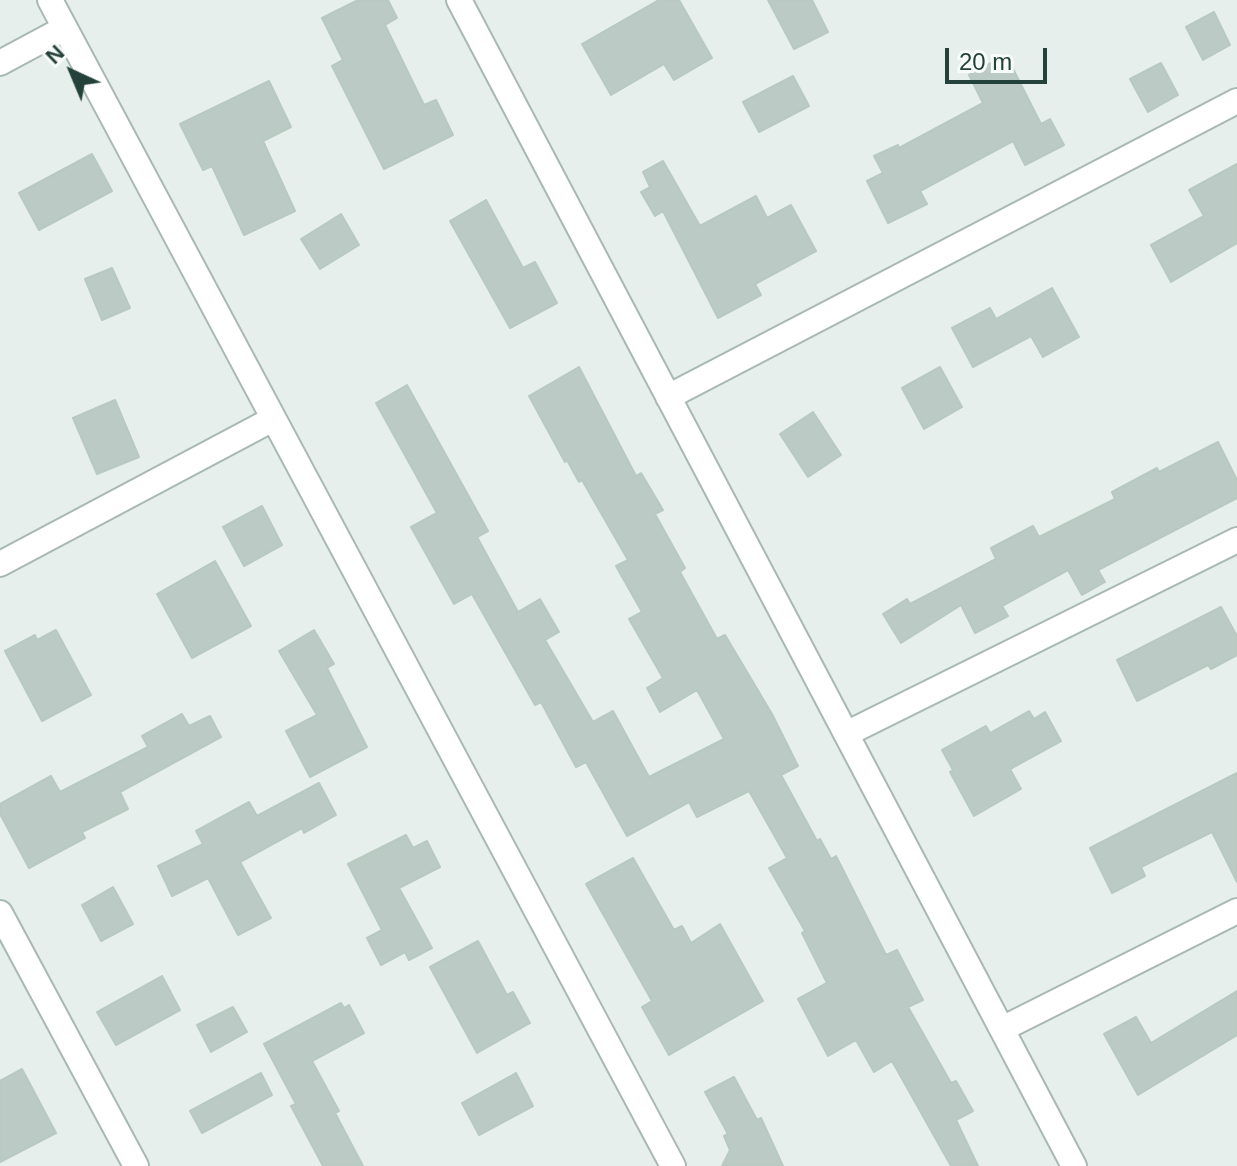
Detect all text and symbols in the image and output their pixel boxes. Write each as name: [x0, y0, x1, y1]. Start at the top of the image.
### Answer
north arrow: [32, 32, 112, 112]
scale bar: [949, 32, 1051, 82]
text: N: [41, 40, 69, 69]
text: 20 m: [959, 48, 1012, 75]

